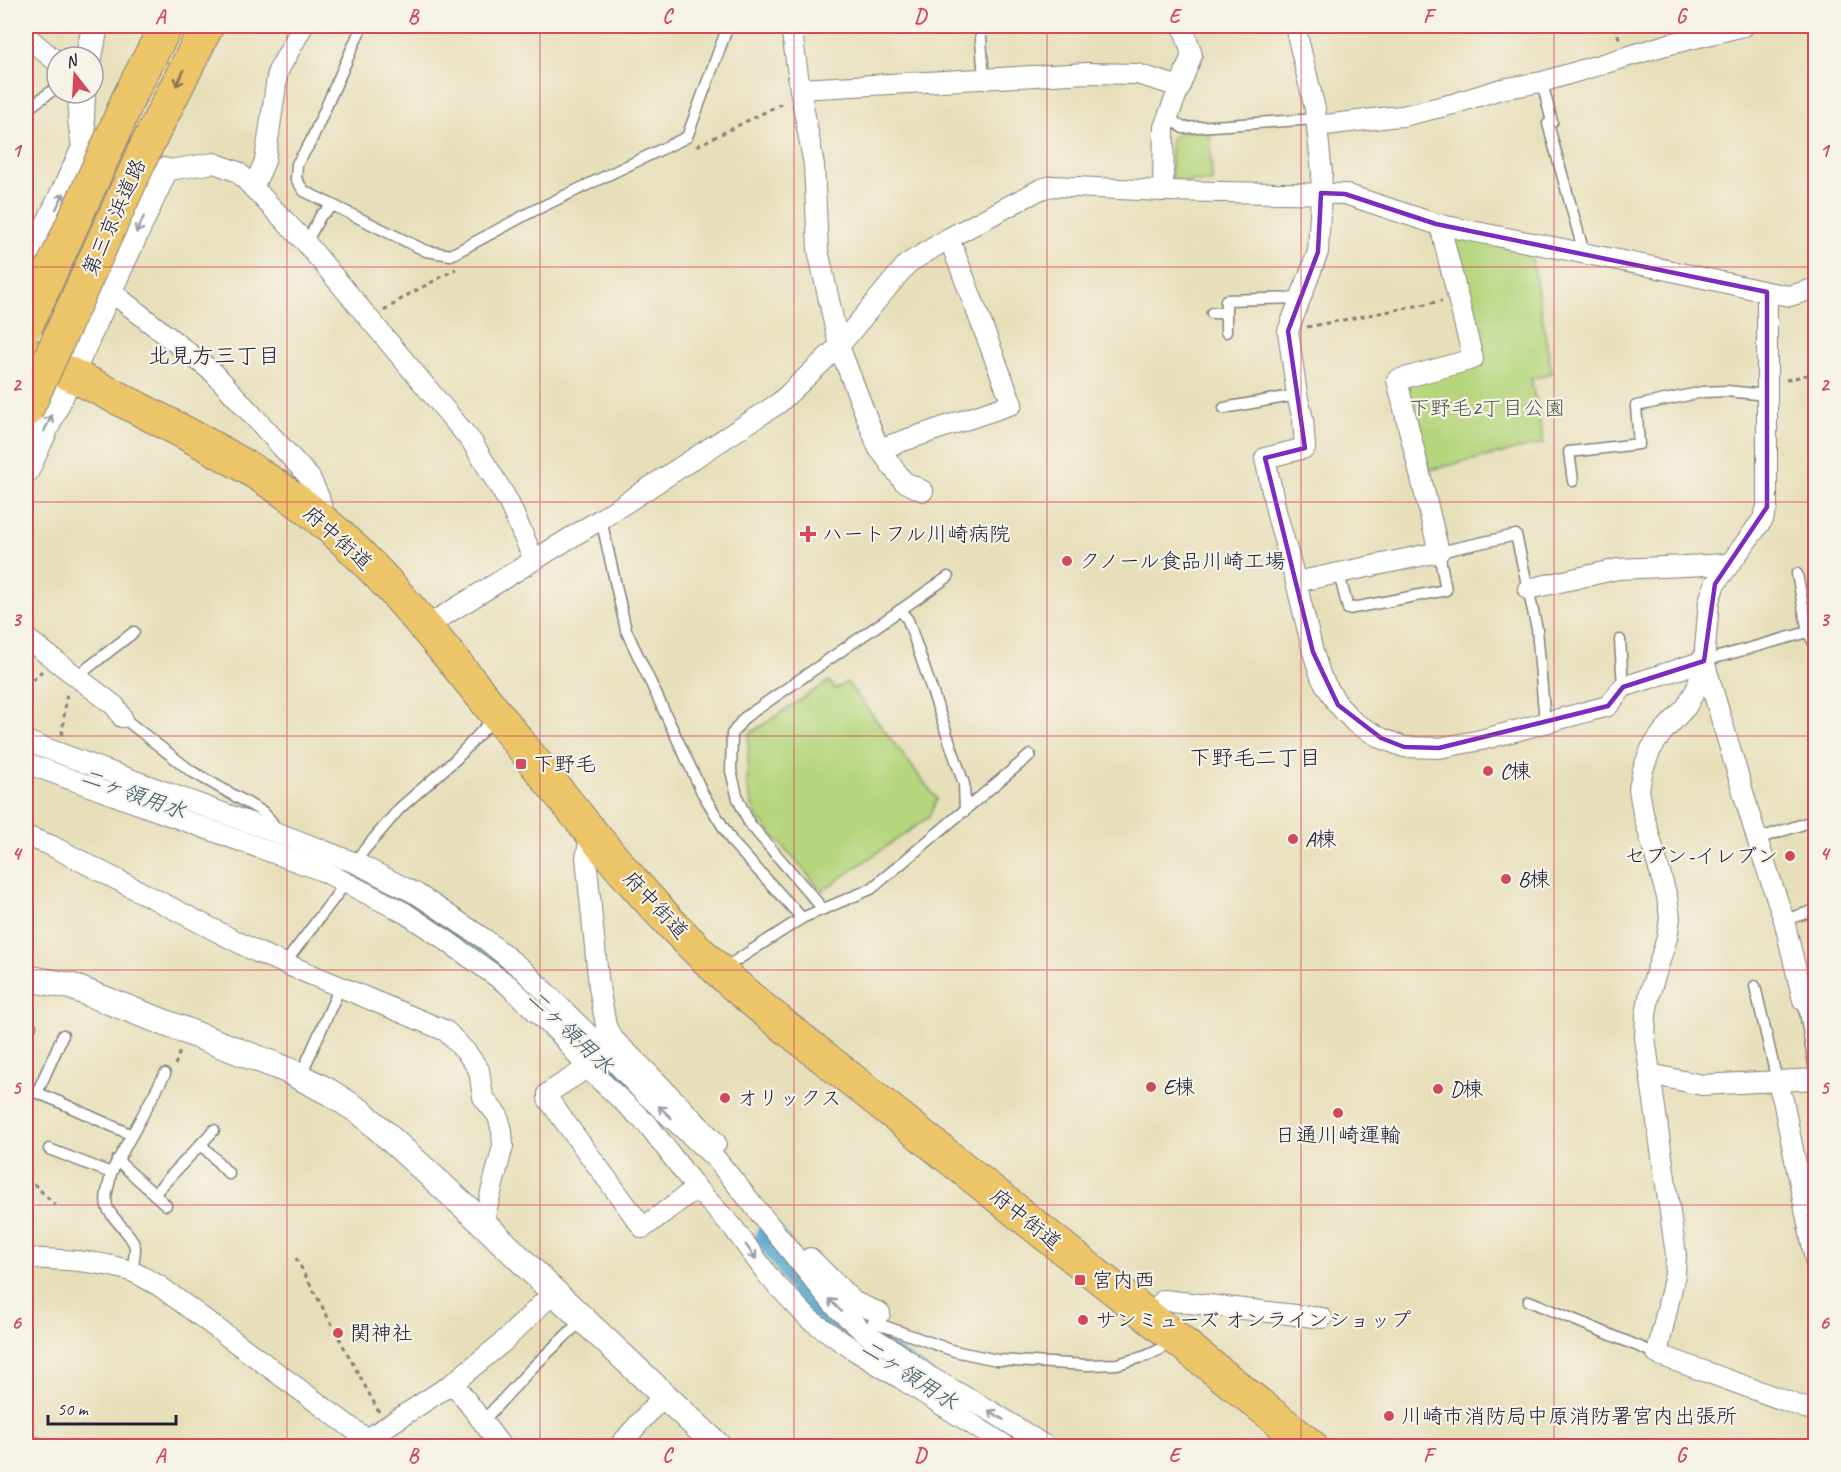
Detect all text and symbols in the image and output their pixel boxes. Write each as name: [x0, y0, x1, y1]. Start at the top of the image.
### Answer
text: A: [155, 4, 167, 29]
text: B: [408, 4, 420, 29]
text: C: [662, 4, 674, 29]
text: D: [914, 4, 928, 29]
text: E: [1169, 4, 1183, 29]
text: F: [1423, 4, 1437, 29]
text: G: [1676, 4, 1689, 29]
north arrow: [45, 45, 105, 105]
text: N: [63, 50, 82, 73]
one-way arrow: [174, 68, 186, 86]
text: 1: [12, 138, 23, 163]
text: 1: [1820, 138, 1831, 163]
street label: 第三京浜道路: [76, 154, 152, 280]
one-way arrow: [54, 192, 66, 210]
one-way arrow: [133, 215, 145, 233]
district label: 北見方三丁目: [148, 342, 280, 370]
text: 2: [12, 372, 23, 397]
text: 2: [1820, 372, 1831, 397]
park label: 下野毛2丁目公園: [1409, 395, 1565, 421]
one-way arrow: [43, 414, 55, 432]
street label: 府中街道: [298, 500, 378, 576]
place label: ハートフル川崎病院: [822, 521, 1010, 547]
marker: ハートフル川崎病院: [799, 525, 817, 543]
place label: クノール食品川崎工場: [1079, 548, 1286, 574]
marker: クノール食品川崎工場: [1060, 554, 1074, 568]
text: 3: [12, 607, 23, 632]
text: 3: [1820, 607, 1831, 632]
district label: 下野毛二丁目: [1189, 744, 1321, 772]
place label: 下野毛: [533, 751, 596, 777]
marker: 下野毛: [514, 757, 528, 771]
place label: C棟: [1500, 758, 1531, 784]
water label: 二ヶ領用水: [77, 762, 190, 826]
marker: C棟: [1481, 764, 1495, 778]
place label: A棟: [1305, 826, 1337, 852]
marker: A棟: [1286, 832, 1300, 846]
text: 4: [12, 841, 24, 866]
text: 4: [1820, 841, 1832, 866]
place label: セブン-イレブン: [1624, 843, 1778, 869]
marker: セブン-イレブン: [1783, 849, 1797, 863]
street label: 府中街道: [618, 865, 694, 945]
place label: B棟: [1518, 866, 1550, 892]
marker: B棟: [1499, 872, 1513, 886]
water label: 二ヶ領用水: [521, 983, 620, 1080]
place label: E棟: [1163, 1074, 1195, 1100]
text: 5: [12, 1075, 23, 1100]
text: 5: [1820, 1075, 1831, 1100]
place label: D棟: [1450, 1076, 1483, 1102]
marker: E棟: [1144, 1080, 1158, 1094]
marker: D棟: [1431, 1082, 1445, 1096]
place label: オリックス: [737, 1085, 842, 1111]
marker: オリックス: [718, 1091, 732, 1105]
one-way arrow: [658, 1105, 673, 1119]
marker: 日通川崎運輸: [1331, 1106, 1345, 1120]
place label: 日通川崎運輸: [1275, 1122, 1401, 1148]
street label: 府中街道: [985, 1182, 1067, 1256]
one-way arrow: [745, 1244, 757, 1260]
place label: 宮内西: [1092, 1267, 1155, 1293]
marker: 宮内西: [1073, 1273, 1087, 1287]
one-way arrow: [828, 1298, 843, 1313]
place label: サンミューズ オンラインショップ: [1095, 1307, 1412, 1333]
text: 6: [11, 1310, 22, 1335]
text: 6: [1819, 1310, 1830, 1335]
marker: サンミューズ オンラインショップ: [1076, 1313, 1090, 1327]
place label: 関神社: [350, 1320, 413, 1346]
marker: 関神社: [331, 1326, 345, 1340]
water label: 二ヶ領用水: [856, 1333, 963, 1417]
scale bar: [48, 1388, 176, 1426]
text: 50 m: [57, 1398, 90, 1420]
place label: 川崎市消防局中原消防署宮内出張所: [1401, 1403, 1737, 1429]
one-way arrow: [988, 1408, 1005, 1420]
marker: 川崎市消防局中原消防署宮内出張所: [1382, 1409, 1396, 1423]
text: A: [155, 1443, 167, 1468]
text: B: [408, 1443, 420, 1468]
text: C: [662, 1443, 674, 1468]
text: D: [914, 1443, 928, 1468]
text: E: [1169, 1443, 1183, 1468]
text: F: [1423, 1443, 1437, 1468]
text: G: [1676, 1443, 1689, 1468]

